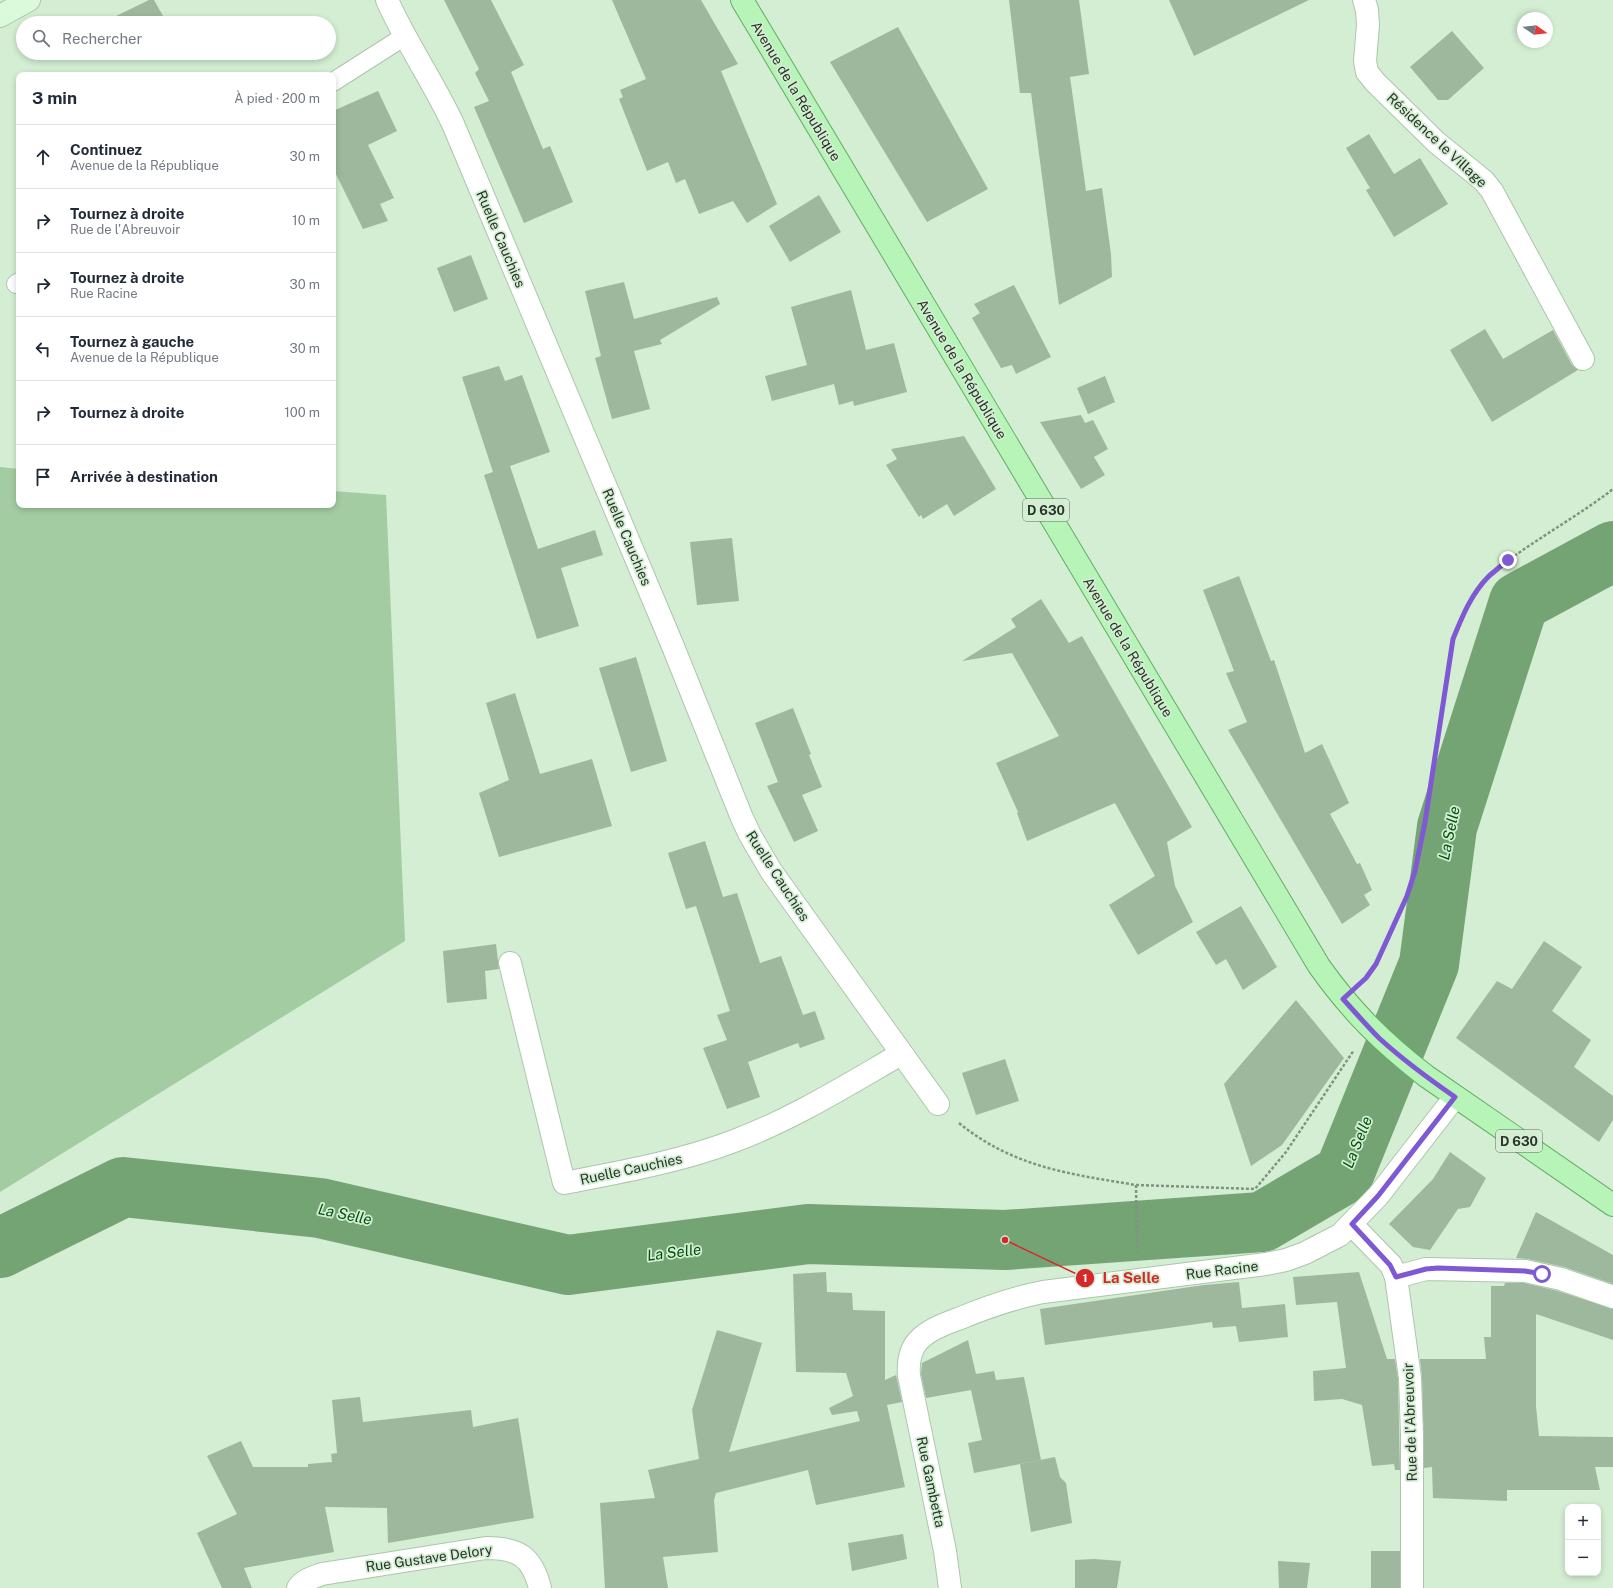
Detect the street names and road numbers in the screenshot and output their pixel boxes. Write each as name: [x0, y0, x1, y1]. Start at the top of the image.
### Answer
street label: Avenue de la République: [748, 18, 844, 164]
street label: Résidence le Village: [1384, 89, 1490, 191]
street label: Ruelle Cauchies: [473, 188, 529, 290]
street label: Avenue de la République: [914, 296, 1010, 442]
street label: Ruelle Cauchies: [599, 486, 655, 588]
road number: D 630: [1023, 499, 1069, 521]
street label: Avenue de la République: [1080, 574, 1176, 720]
street label: Ruelle Cauchies: [743, 828, 813, 924]
road number: D 630: [1496, 1130, 1542, 1152]
street label: Ruelle Cauchies: [578, 1150, 684, 1188]
street label: Rue Racine: [1185, 1258, 1259, 1282]
street label: Rue de l'Abreuvoir: [1400, 1362, 1420, 1482]
street label: Rue Gambetta: [914, 1435, 948, 1529]
street label: Rue Gustave Delory: [365, 1541, 494, 1575]

